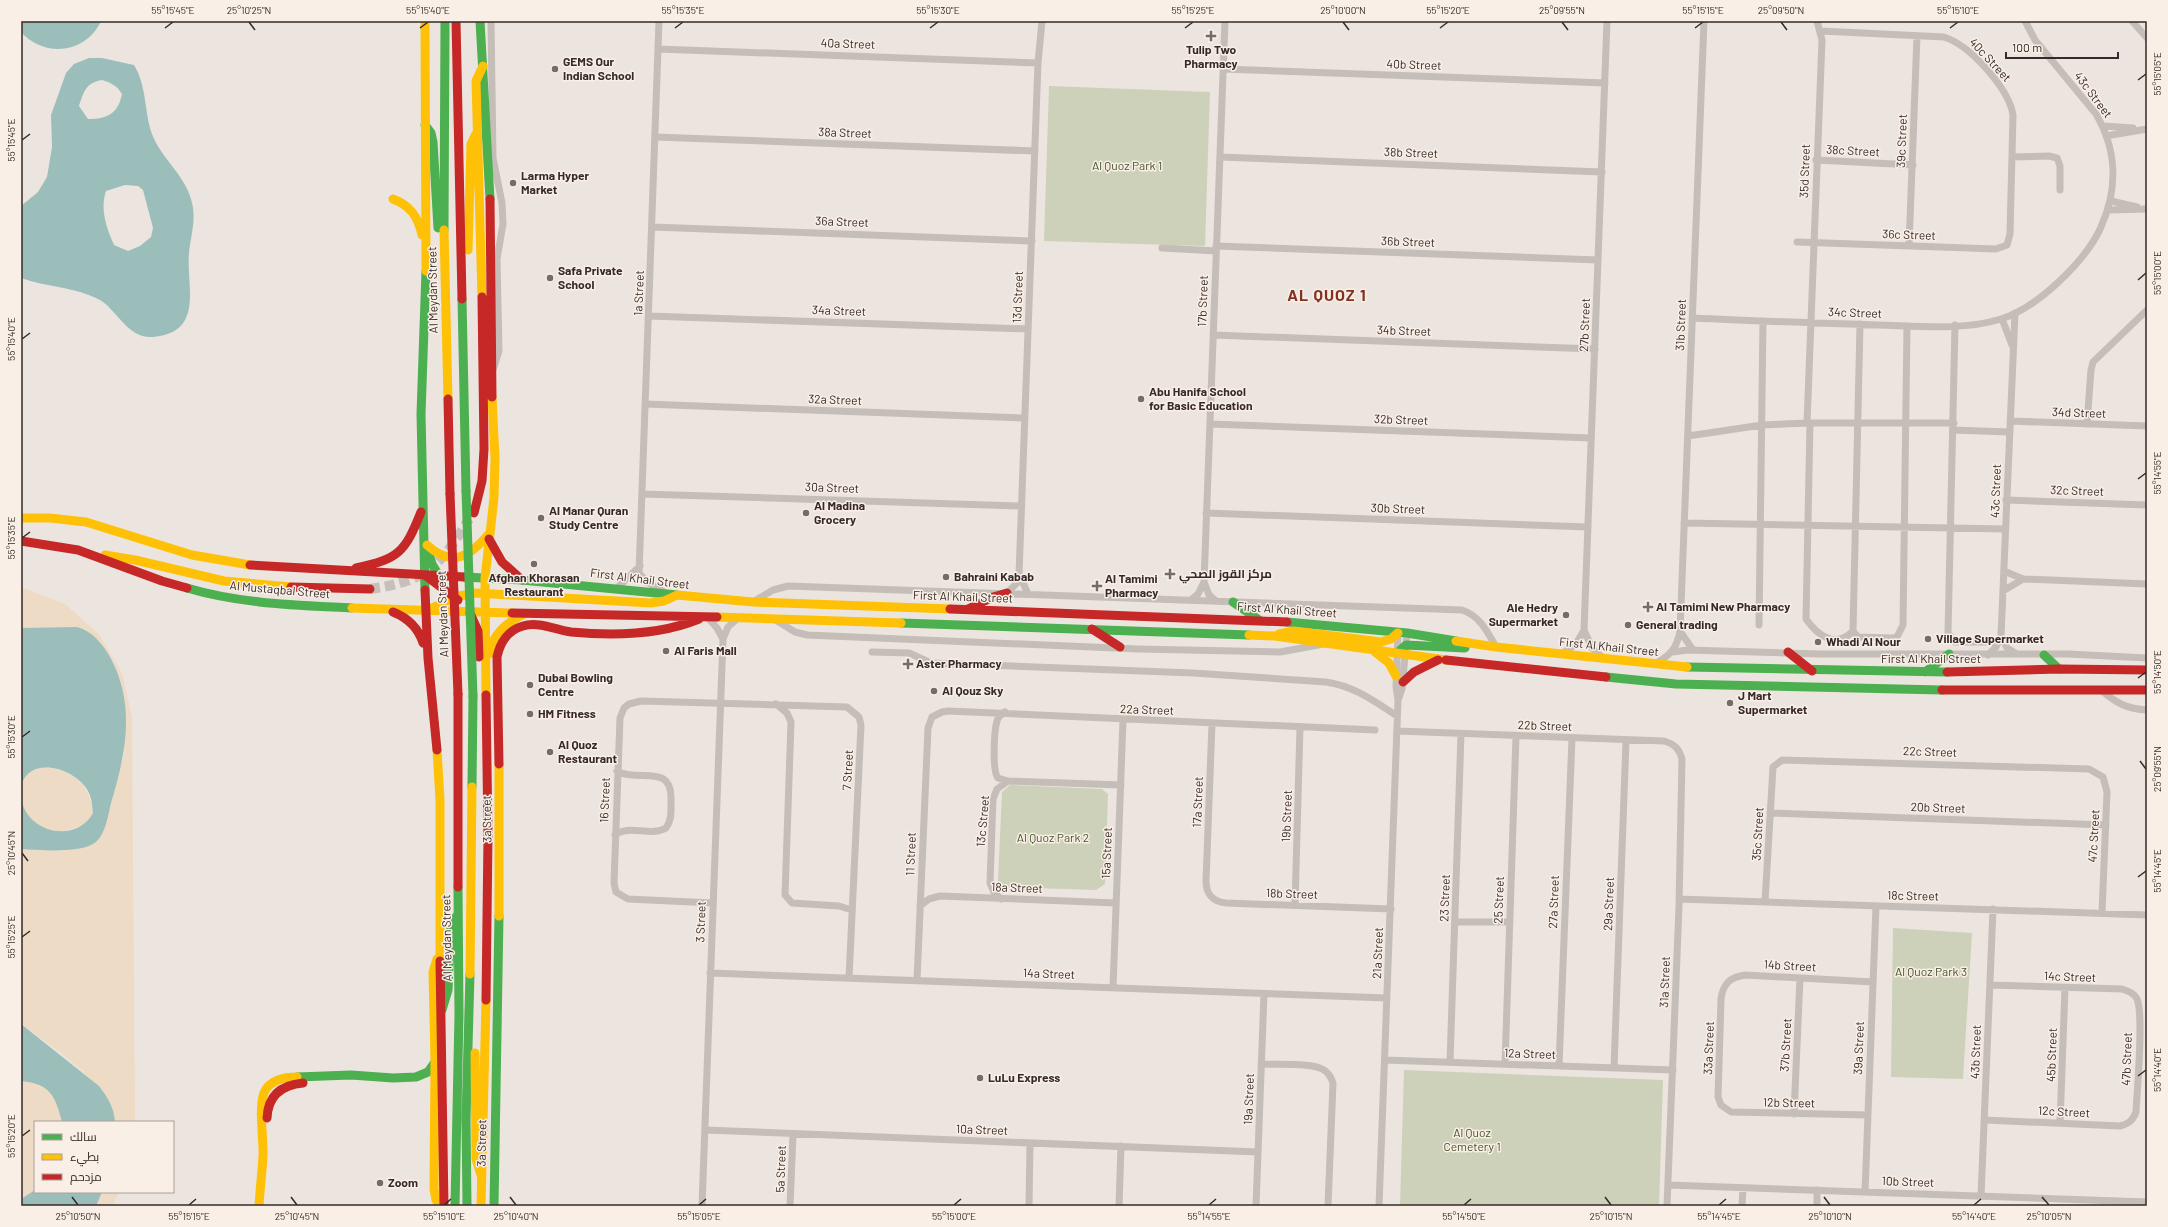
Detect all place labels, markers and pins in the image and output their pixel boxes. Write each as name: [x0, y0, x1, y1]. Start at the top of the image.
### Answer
marker: Tulip Two Pharmacy: [1206, 31, 1216, 41]
place label: Tulip Two Pharmacy: [1184, 42, 1238, 70]
place label: GEMS Our Indian School: [563, 54, 634, 82]
marker: GEMS Our Indian School: [550, 64, 560, 74]
place label: Larma Hyper Market: [521, 168, 589, 196]
marker: Larma Hyper Market: [508, 178, 518, 188]
place label: Safa Private School: [558, 263, 623, 291]
marker: Safa Private School: [545, 273, 555, 283]
place label: Abu Hanifa School for Basic Education: [1149, 384, 1252, 412]
marker: Abu Hanifa School for Basic Education: [1136, 394, 1146, 404]
place label: Al Madina Grocery: [814, 498, 865, 526]
place label: Al Manar Quran Study Centre: [549, 503, 628, 531]
marker: Al Madina Grocery: [801, 508, 811, 518]
marker: Al Manar Quran Study Centre: [536, 513, 546, 523]
marker: Afghan Khorasan Restaurant: [529, 559, 539, 569]
place label: مركز القوز الصحي: [1179, 566, 1272, 584]
marker: مركز القوز الصحي: [1164, 568, 1176, 580]
place label: Bahraini Kabab: [954, 569, 1034, 583]
place label: Afghan Khorasan Restaurant: [488, 570, 580, 598]
place label: Al Tamimi Pharmacy: [1105, 571, 1158, 599]
marker: Bahraini Kabab: [941, 572, 951, 582]
marker: Al Tamimi Pharmacy: [1092, 581, 1102, 591]
place label: Al Tamimi New Pharmacy: [1656, 599, 1790, 613]
place label: Ale Hedry Supermarket: [1489, 600, 1558, 628]
marker: Al Tamimi New Pharmacy: [1643, 602, 1653, 612]
marker: Ale Hedry Supermarket: [1561, 610, 1571, 620]
place label: General trading: [1636, 617, 1718, 631]
marker: General trading: [1623, 620, 1633, 630]
place label: Village Supermarket: [1936, 631, 2044, 645]
place label: Whadi Al Nour: [1826, 634, 1901, 648]
marker: Village Supermarket: [1923, 634, 1933, 644]
marker: Whadi Al Nour: [1813, 637, 1823, 647]
place label: Al Faris Mall: [674, 643, 737, 657]
marker: Al Faris Mall: [661, 646, 671, 656]
place label: Aster Pharmacy: [916, 656, 1001, 670]
marker: Aster Pharmacy: [903, 659, 913, 669]
place label: Dubai Bowling Centre: [538, 670, 613, 698]
marker: Dubai Bowling Centre: [525, 680, 535, 690]
place label: Al Qouz Sky: [942, 683, 1003, 697]
marker: Al Qouz Sky: [929, 686, 939, 696]
place label: J Mart Supermarket: [1738, 688, 1808, 716]
marker: J Mart Supermarket: [1725, 698, 1735, 708]
place label: HM Fitness: [538, 706, 596, 720]
marker: HM Fitness: [525, 709, 535, 719]
place label: Al Quoz Restaurant: [558, 737, 618, 765]
marker: Al Quoz Restaurant: [545, 747, 555, 757]
place label: LuLu Express: [988, 1070, 1060, 1084]
marker: LuLu Express: [975, 1073, 985, 1083]
place label: Zoom: [388, 1175, 418, 1189]
marker: Zoom: [375, 1178, 385, 1188]

